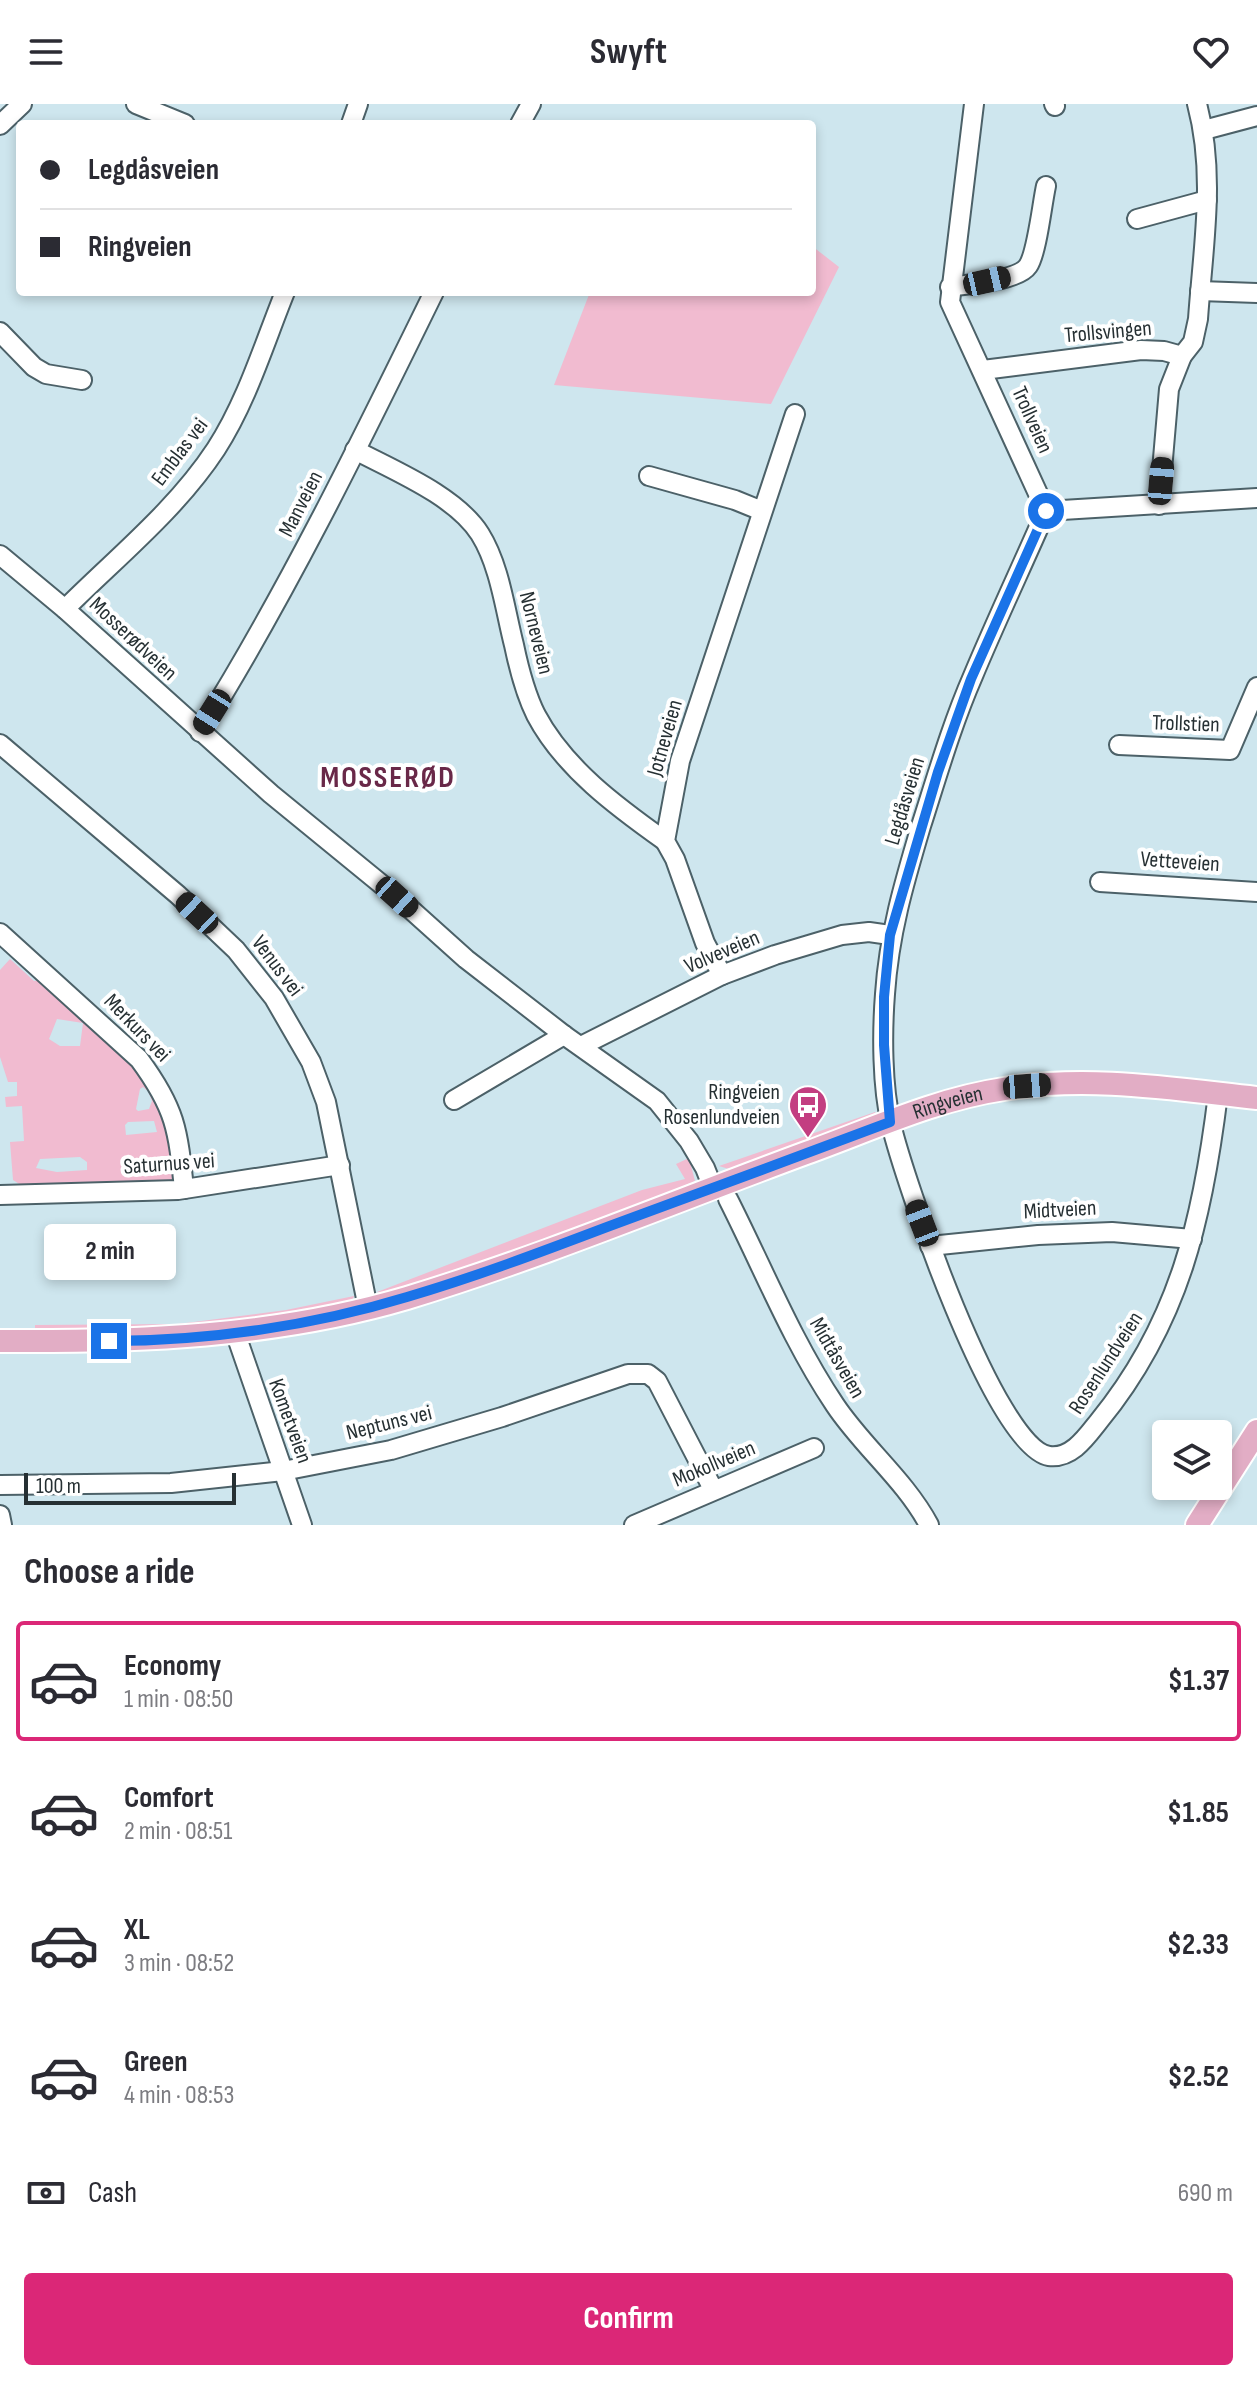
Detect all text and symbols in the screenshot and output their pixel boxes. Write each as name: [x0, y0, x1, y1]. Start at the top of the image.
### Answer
icon: menu: [24, 30, 68, 74]
icon: heart: [1189, 30, 1233, 74]
text: Swyft: [590, 31, 667, 74]
text: Legdåsveien: [88, 152, 219, 188]
text: Ringveien: [88, 229, 192, 265]
car: [961, 264, 1013, 298]
street label: Trollsvingen: [1063, 315, 1153, 349]
street label: Trollveien: [1005, 382, 1059, 458]
street label: Emblas vei: [146, 413, 214, 491]
car: [1147, 456, 1175, 506]
street label: Manveien: [273, 466, 329, 542]
route start: [1028, 493, 1064, 529]
street label: Norneveien: [513, 589, 559, 677]
street label: Mosserødveien: [83, 591, 183, 687]
car: [189, 685, 235, 739]
street label: Jotneveien: [641, 697, 689, 780]
street label: Trollstien: [1152, 709, 1220, 739]
street label: Legdåsveien: [879, 754, 931, 848]
district label: MOSSERØD: [320, 760, 456, 796]
street label: Vetteveien: [1139, 846, 1221, 878]
car: [371, 872, 423, 922]
car: [171, 888, 223, 938]
street label: Volveveien: [680, 924, 764, 980]
street label: Venus vei: [245, 930, 309, 1002]
street label: Merkurs vei: [98, 988, 176, 1068]
car: [1002, 1072, 1052, 1100]
place label: Ringveien Rosenlundveien: [663, 1079, 780, 1131]
street label: Ringveien: [909, 1080, 985, 1125]
bus stop icon: Ringveien Rosenlundveien: [787, 1084, 829, 1139]
street label: Saturnus vei: [122, 1147, 216, 1181]
street label: Midtveien: [1023, 1195, 1097, 1225]
car: [902, 1196, 942, 1250]
callout: 2 min: [43, 1225, 175, 1281]
text: 2 min: [85, 1236, 135, 1267]
street label: Rosenlundveien: [1063, 1307, 1149, 1419]
street label: Midtåsveien: [803, 1313, 871, 1403]
route end: [91, 1323, 127, 1359]
street label: Kometveien: [262, 1375, 318, 1467]
street label: Neptuns vei: [343, 1399, 435, 1447]
map controls: [1152, 1420, 1232, 1500]
button: layers: [1152, 1420, 1232, 1500]
street label: Mokollveien: [669, 1435, 759, 1493]
scale bar: [24, 1469, 236, 1505]
text: 100 m: [36, 1473, 81, 1500]
text: Choose a ride: [24, 1551, 195, 1594]
icon: car: [28, 1645, 100, 1717]
text: Economy: [124, 1648, 221, 1684]
text: $1.37: [1168, 1663, 1229, 1699]
text: 1 min · 08:50: [124, 1684, 233, 1715]
icon: car: [28, 1777, 100, 1849]
text: Comfort: [124, 1780, 214, 1816]
text: $1.85: [1167, 1795, 1229, 1831]
text: 2 min · 08:51: [124, 1816, 232, 1847]
icon: car: [28, 1909, 100, 1981]
text: XL: [124, 1912, 150, 1948]
text: $2.33: [1167, 1927, 1229, 1963]
text: 3 min · 08:52: [124, 1948, 234, 1979]
icon: car: [28, 2041, 100, 2113]
text: Green: [124, 2044, 188, 2080]
text: $2.52: [1167, 2059, 1229, 2095]
text: 4 min · 08:53: [124, 2080, 234, 2111]
icon: cash: [24, 2171, 68, 2215]
text: Cash: [88, 2175, 137, 2211]
text: 690 m: [1178, 2178, 1233, 2209]
button: Confirm: [24, 2273, 1233, 2365]

